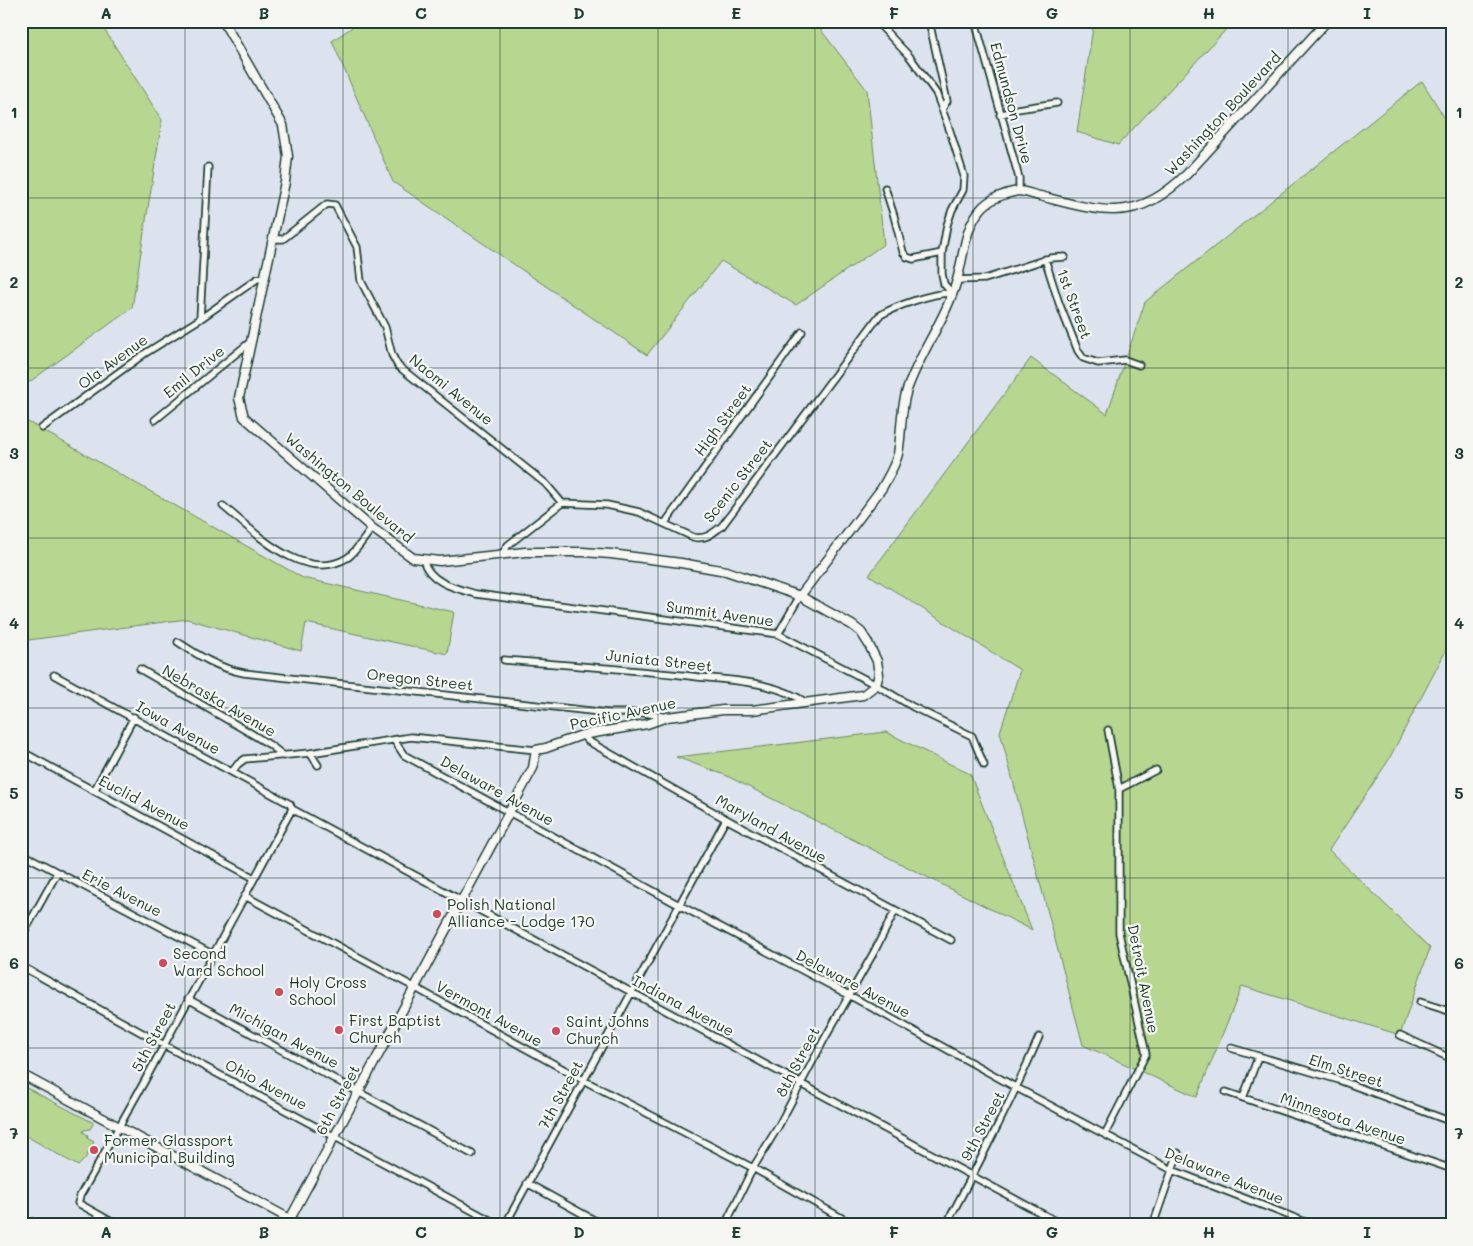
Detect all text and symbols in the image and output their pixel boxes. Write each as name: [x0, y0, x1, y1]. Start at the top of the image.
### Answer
text: A: [100, 2, 112, 23]
text: B: [259, 2, 269, 23]
text: C: [415, 2, 427, 23]
text: D: [573, 2, 585, 23]
text: E: [731, 2, 741, 23]
text: F: [889, 2, 899, 23]
text: G: [1046, 2, 1058, 23]
text: H: [1203, 2, 1215, 23]
text: I: [1363, 2, 1371, 23]
street label: Edmundson Drive: [986, 40, 1038, 166]
street label: Washington Boulevard: [1160, 47, 1285, 179]
text: 1: [10, 101, 18, 122]
text: 1: [1455, 101, 1463, 122]
street label: 1st Street: [1053, 266, 1097, 341]
text: 2: [10, 271, 19, 292]
text: 2: [1455, 271, 1464, 292]
street label: Ola Avenue: [73, 329, 151, 393]
street label: Emil Drive: [159, 340, 228, 402]
street label: Naomi Avenue: [405, 349, 498, 429]
street label: High Street: [689, 379, 755, 460]
street label: Washington Boulevard: [281, 427, 418, 547]
street label: Scenic Street: [698, 435, 776, 526]
text: 3: [9, 442, 19, 463]
text: 3: [1454, 442, 1464, 463]
street label: Summit Avenue: [665, 596, 775, 630]
text: 4: [9, 612, 19, 633]
text: 4: [1454, 612, 1464, 633]
street label: Juniata Street: [605, 644, 713, 676]
street label: Nebraska Avenue: [159, 659, 280, 741]
street label: Oregon Street: [366, 663, 474, 695]
street label: Pacific Avenue: [568, 692, 678, 734]
street label: Iowa Avenue: [133, 696, 224, 758]
street label: Delaware Avenue: [437, 751, 558, 830]
street label: Euclid Avenue: [96, 770, 193, 834]
text: 5: [9, 782, 19, 803]
text: 5: [1454, 782, 1464, 803]
street label: Maryland Avenue: [712, 789, 831, 867]
street label: Erie Avenue: [79, 864, 166, 921]
place label: Polish National Alliance - Lodge 170: [447, 894, 595, 931]
marker: Polish National Alliance - Lodge 170: [431, 908, 443, 920]
street label: Detroit Avenue: [1124, 923, 1164, 1035]
place label: Second Ward School: [173, 943, 265, 980]
street label: Delaware Avenue: [793, 944, 914, 1022]
text: 6: [9, 952, 19, 973]
text: 6: [1454, 952, 1464, 973]
marker: Second Ward School: [157, 957, 169, 969]
street label: Indiana Avenue: [629, 970, 738, 1040]
place label: Holy Cross School: [289, 972, 367, 1009]
street label: Vermont Avenue: [433, 976, 546, 1051]
marker: Holy Cross School: [273, 986, 285, 998]
street label: 5th Street: [126, 998, 180, 1075]
street label: Michigan Avenue: [226, 998, 343, 1072]
place label: First Baptist Church: [349, 1010, 441, 1047]
place label: Saint Johns Church: [566, 1011, 649, 1048]
street label: 8th Street: [770, 1023, 824, 1100]
marker: First Baptist Church: [333, 1024, 345, 1036]
marker: Saint Johns Church: [550, 1025, 562, 1037]
street label: Elm Street: [1307, 1049, 1386, 1091]
street label: Ohio Avenue: [222, 1054, 311, 1114]
street label: 7th Street: [533, 1056, 587, 1133]
street label: 6th Street: [310, 1061, 364, 1138]
street label: 9th Street: [955, 1087, 1009, 1164]
street label: Minnesota Avenue: [1278, 1087, 1409, 1149]
text: 7: [10, 1122, 19, 1143]
text: 7: [1455, 1122, 1464, 1143]
place label: Former Glassport Municipal Building: [104, 1130, 235, 1167]
street label: Delaware Avenue: [1162, 1142, 1287, 1208]
marker: Former Glassport Municipal Building: [88, 1144, 100, 1156]
text: A: [100, 1221, 112, 1242]
text: B: [259, 1221, 269, 1242]
text: C: [415, 1221, 427, 1242]
text: D: [573, 1221, 585, 1242]
text: E: [731, 1221, 741, 1242]
text: F: [889, 1221, 899, 1242]
text: G: [1046, 1221, 1058, 1242]
text: H: [1203, 1221, 1215, 1242]
text: I: [1363, 1221, 1371, 1242]

